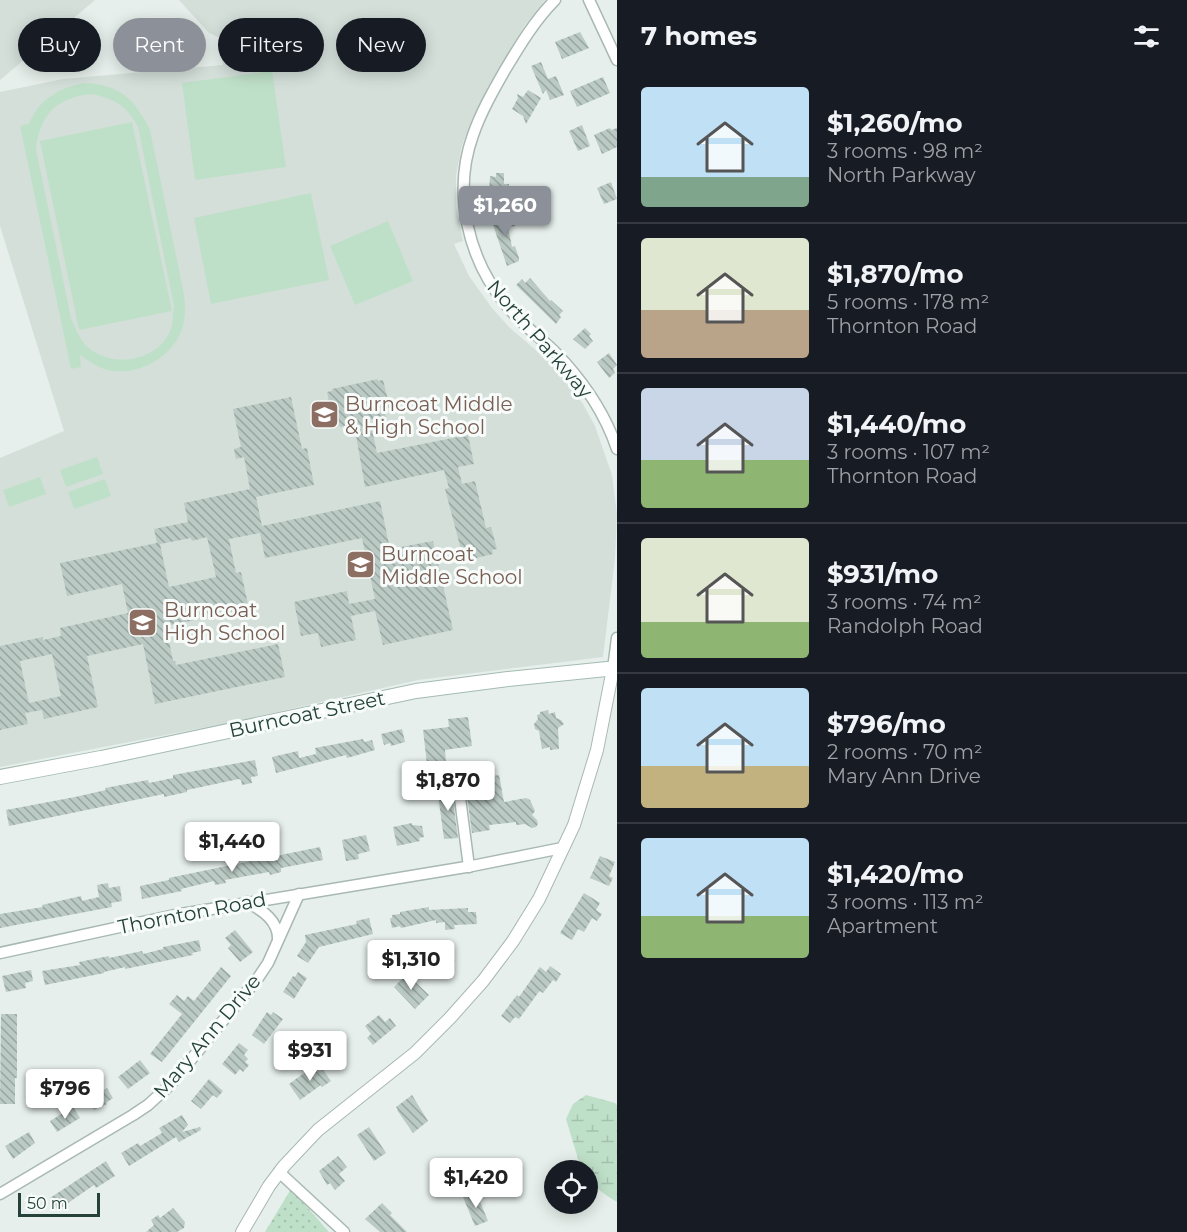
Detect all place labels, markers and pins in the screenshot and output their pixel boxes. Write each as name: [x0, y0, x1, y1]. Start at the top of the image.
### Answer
pin: $1,260: [456, 186, 554, 237]
place label: Burncoat Middle & High School: [345, 392, 513, 439]
school or university icon: Burncoat Middle & High School: [308, 399, 340, 431]
place label: Burncoat Middle School: [381, 542, 523, 589]
school or university icon: Burncoat Middle School: [344, 549, 376, 581]
place label: Burncoat High School: [164, 598, 286, 645]
school or university icon: Burncoat High School: [127, 606, 159, 638]
pin: $1,870: [399, 761, 497, 812]
pin: $1,440: [183, 822, 281, 873]
pin: $1,310: [362, 940, 460, 991]
pin: $931: [274, 1031, 346, 1082]
pin: $796: [29, 1069, 101, 1120]
pin: $1,420: [427, 1158, 525, 1209]

